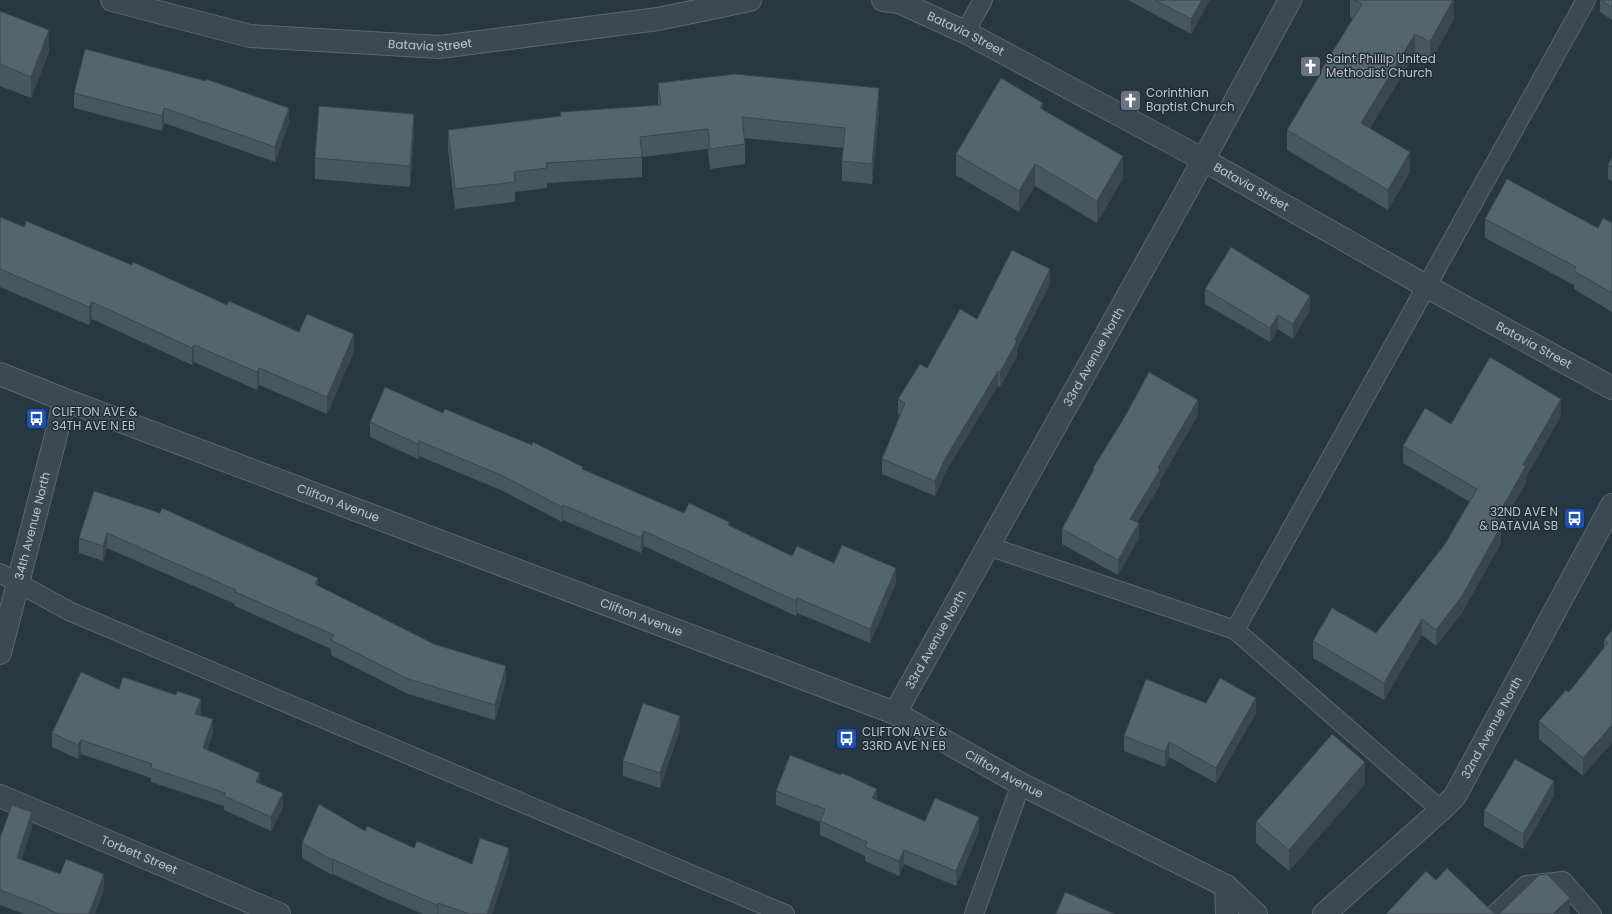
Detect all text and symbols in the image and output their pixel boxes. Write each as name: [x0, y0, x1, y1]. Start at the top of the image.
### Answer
street label: Batavia Street: [925, 7, 1008, 60]
street label: Batavia Street: [388, 34, 473, 55]
place label: Saint Phillip United Methodist Church: [1326, 50, 1436, 81]
church icon: Saint Phillip United Methodist Church: [1297, 53, 1323, 79]
place label: Corinthian Baptist Church: [1146, 84, 1235, 115]
church icon: Corinthian Baptist Church: [1117, 87, 1143, 113]
street label: Batavia Street: [1211, 158, 1292, 215]
street label: 33rd Avenue North: [1059, 304, 1128, 409]
street label: Batavia Street: [1493, 317, 1575, 372]
place label: CLIFTON AVE & 34TH AVE N EB: [52, 403, 138, 434]
bus stop icon: CLIFTON AVE & 34TH AVE N EB: [23, 406, 49, 432]
street label: 34th Avenue North: [10, 470, 54, 582]
street label: Clifton Avenue: [295, 479, 382, 526]
place label: 32ND AVE N & BATAVIA SB: [1479, 503, 1558, 534]
bus stop icon: 32ND AVE N & BATAVIA SB: [1561, 506, 1587, 532]
street label: 33rd Avenue North: [901, 587, 970, 692]
street label: Clifton Avenue: [598, 594, 685, 640]
street label: 32nd Avenue North: [1457, 673, 1526, 782]
place label: CLIFTON AVE & 33RD AVE N EB: [862, 723, 948, 754]
bus stop icon: CLIFTON AVE & 33RD AVE N EB: [834, 726, 860, 752]
street label: Clifton Avenue: [962, 745, 1046, 802]
street label: Torbett Street: [98, 831, 180, 878]

